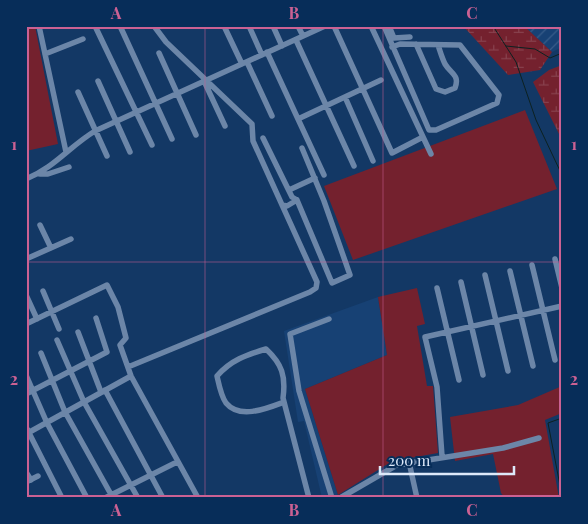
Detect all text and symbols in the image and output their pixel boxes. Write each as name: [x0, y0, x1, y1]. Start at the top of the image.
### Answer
text: A: [110, 2, 122, 23]
text: B: [289, 2, 300, 23]
text: C: [466, 2, 478, 23]
text: 1: [11, 133, 17, 154]
text: 1: [571, 133, 577, 154]
text: 2: [10, 368, 18, 389]
text: 2: [570, 368, 578, 389]
scale bar: [380, 444, 514, 476]
text: 200 m: [388, 450, 431, 470]
text: A: [110, 499, 122, 520]
text: B: [289, 499, 300, 520]
text: C: [466, 499, 478, 520]

